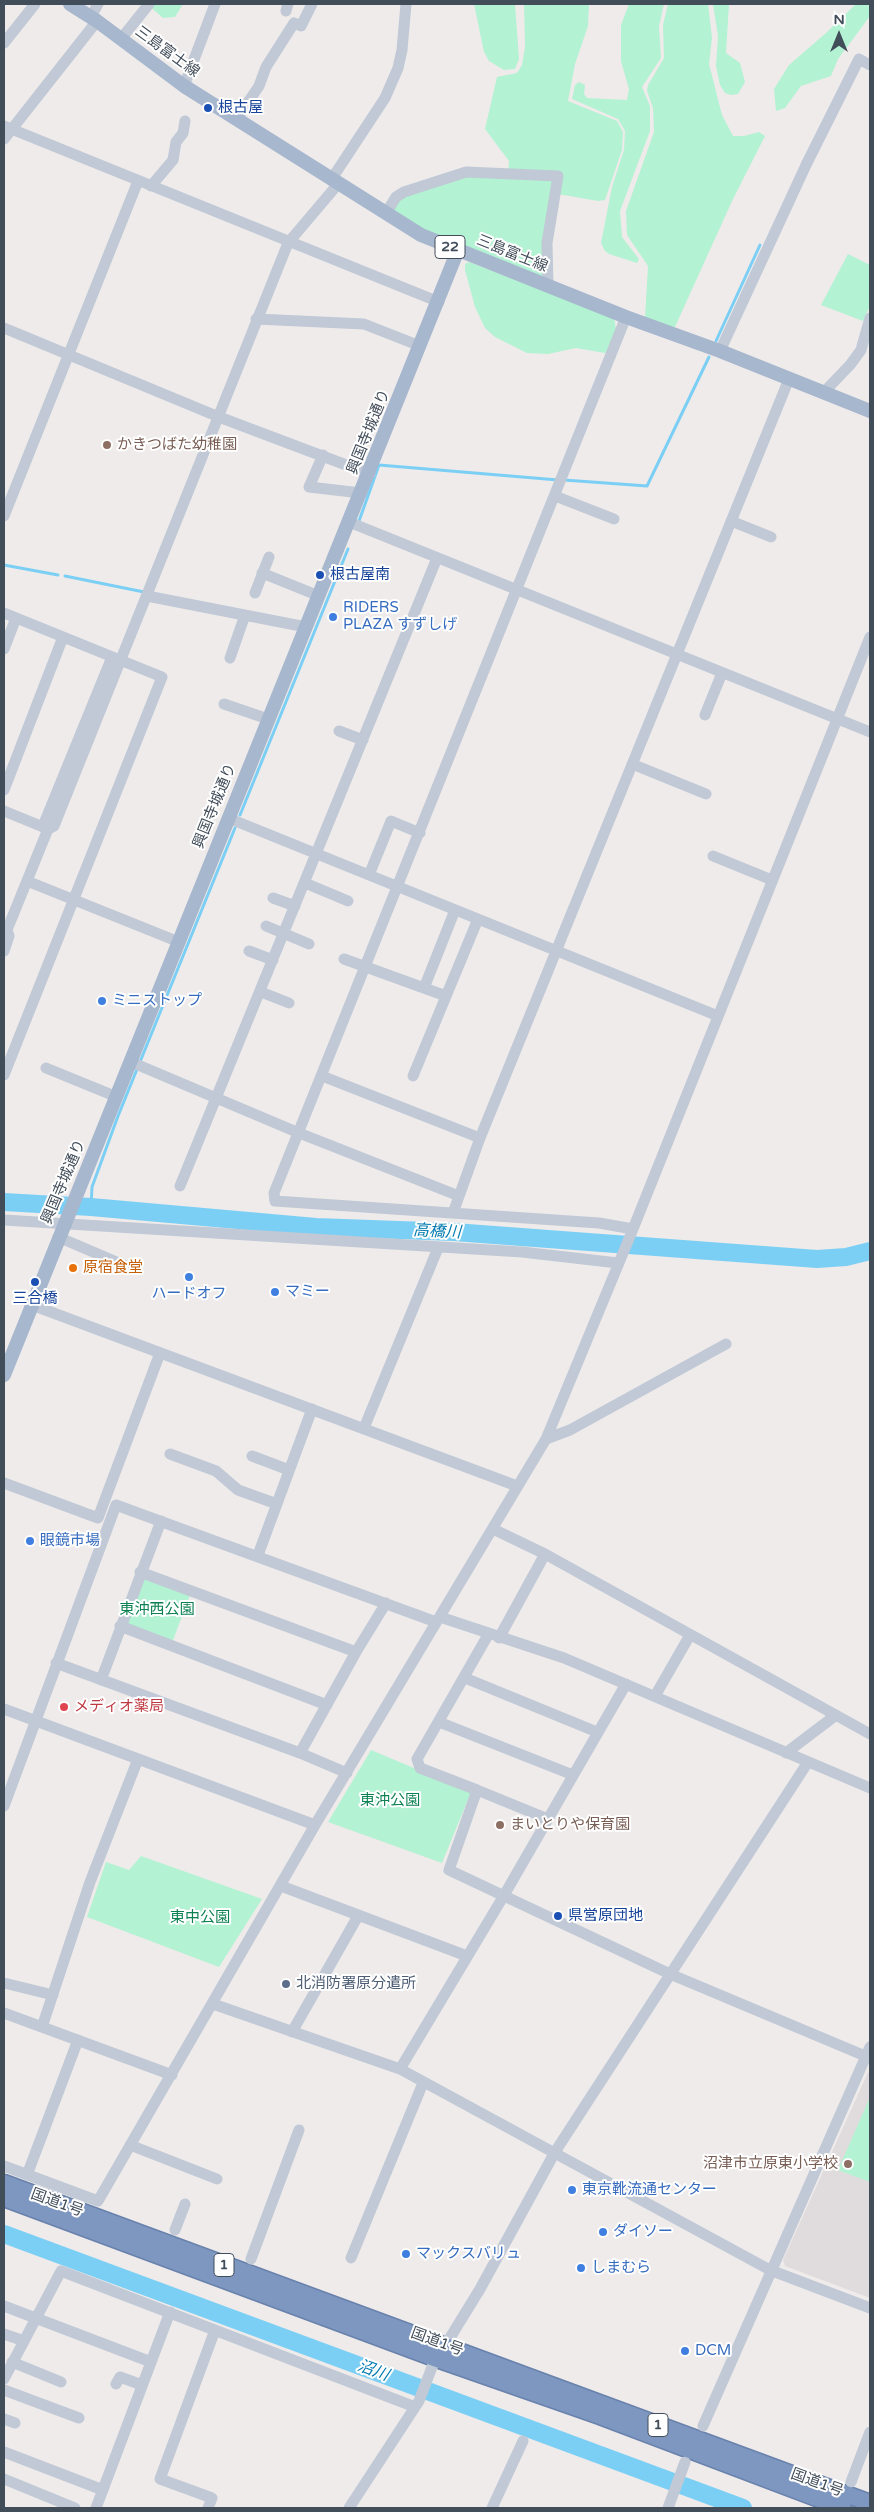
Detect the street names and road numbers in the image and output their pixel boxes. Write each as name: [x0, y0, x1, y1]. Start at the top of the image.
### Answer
street label: 三島富士線: [131, 23, 203, 81]
street label: 三島富士線: [474, 232, 550, 276]
road number: 22: [435, 236, 465, 258]
street label: 興国寺城通り: [344, 387, 394, 477]
street label: 興国寺城通り: [190, 761, 240, 851]
street label: 興国寺城通り: [38, 1137, 90, 1227]
street label: 国道1号: [28, 2185, 86, 2221]
road number: 1: [214, 2254, 234, 2276]
street label: 国道1号: [408, 2324, 466, 2360]
road number: 1: [648, 2414, 668, 2436]
street label: 国道1号: [788, 2465, 846, 2501]

